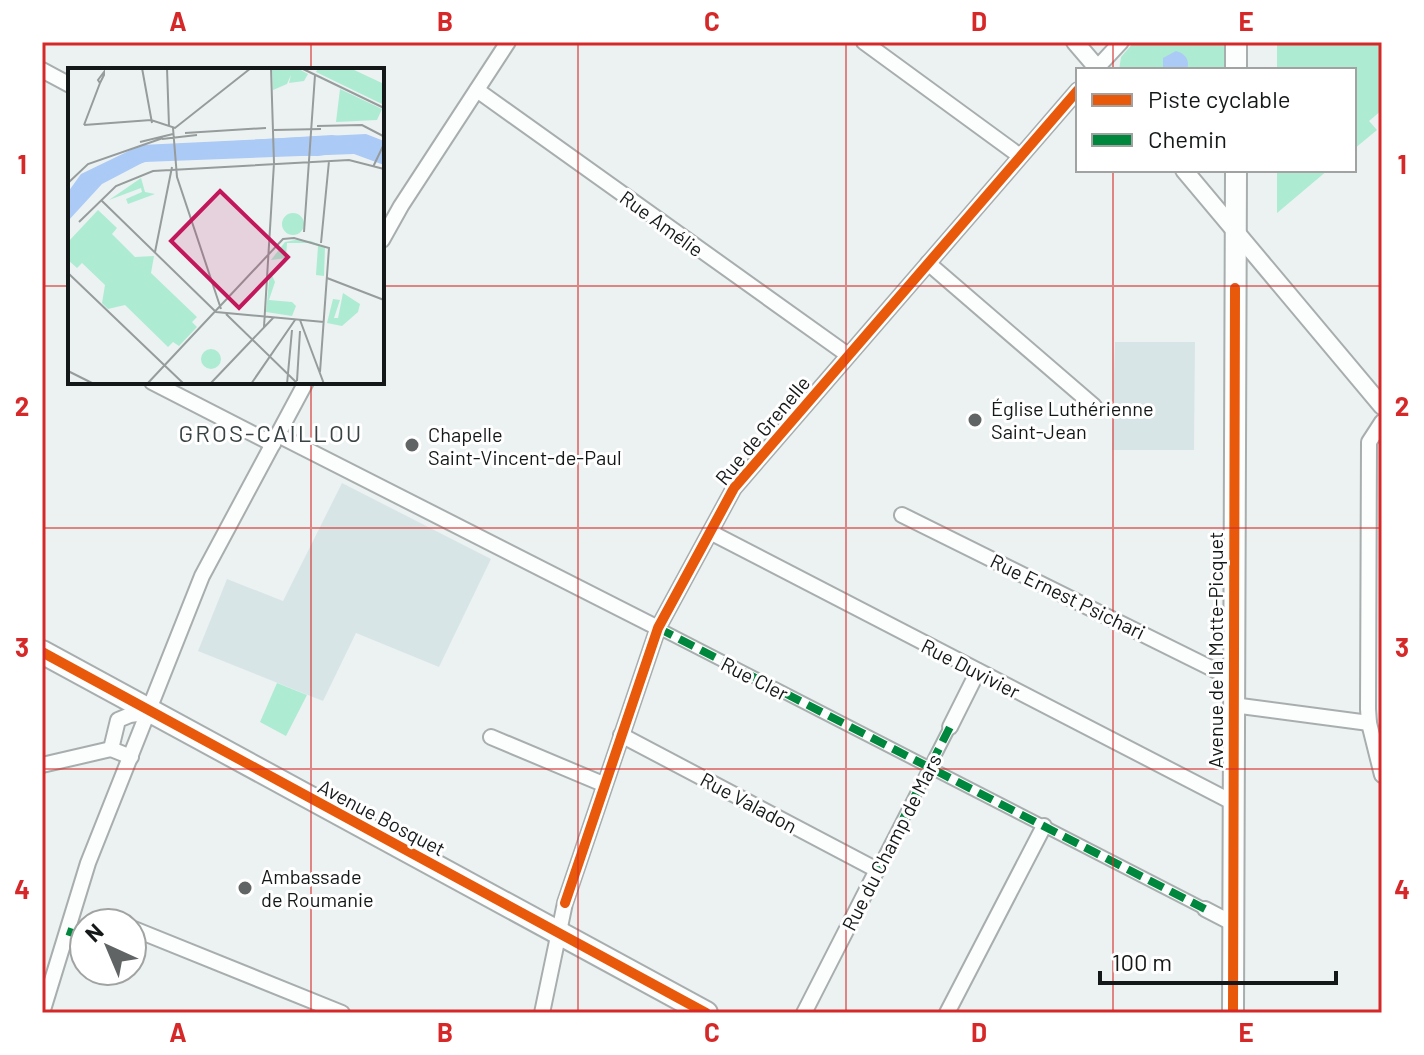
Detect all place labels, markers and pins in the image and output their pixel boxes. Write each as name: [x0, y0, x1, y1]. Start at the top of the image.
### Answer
place label: Église Luthérienne Saint-Jean: [991, 396, 1154, 443]
marker: Église Luthérienne Saint-Jean: [966, 411, 984, 429]
place label: Chapelle Saint-Vincent-de-Paul: [428, 422, 622, 469]
marker: Chapelle Saint-Vincent-de-Paul: [403, 436, 421, 454]
place label: Ambassade de Roumanie: [261, 864, 374, 911]
marker: Ambassade de Roumanie: [236, 879, 254, 897]

